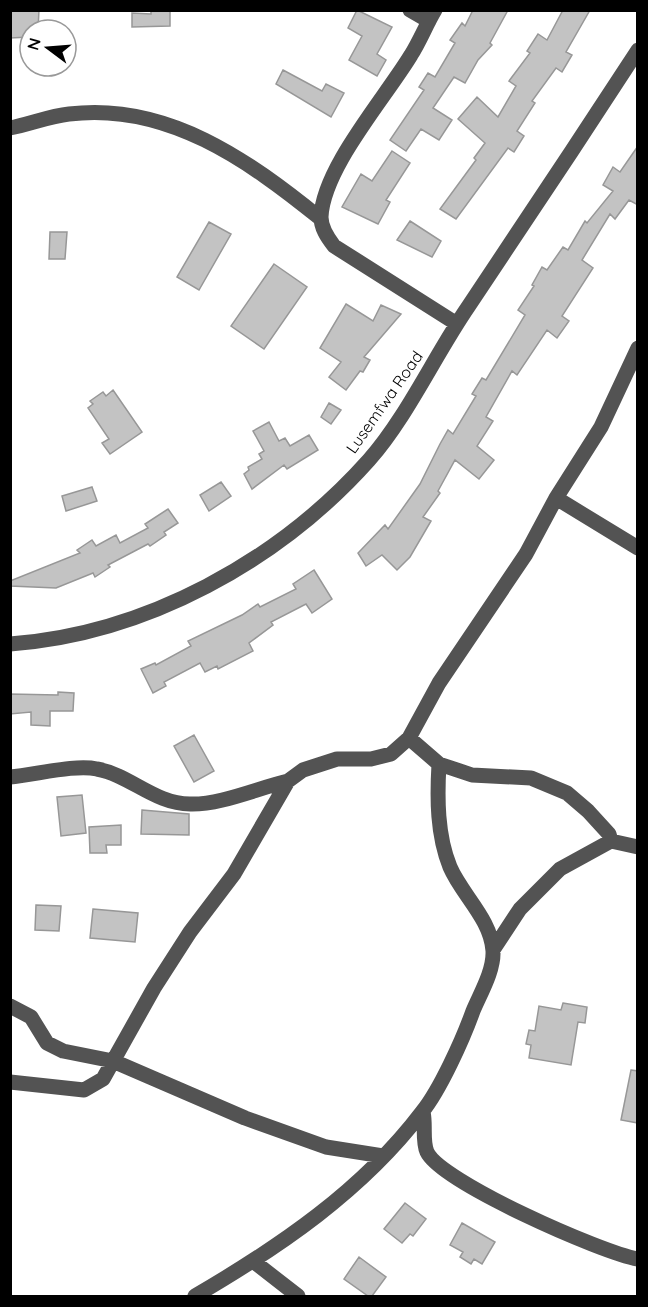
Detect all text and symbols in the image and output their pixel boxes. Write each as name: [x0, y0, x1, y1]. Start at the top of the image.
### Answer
north arrow: [18, 18, 78, 78]
text: N: [22, 35, 45, 52]
street label: Lusemfwa Road: [341, 347, 427, 457]

